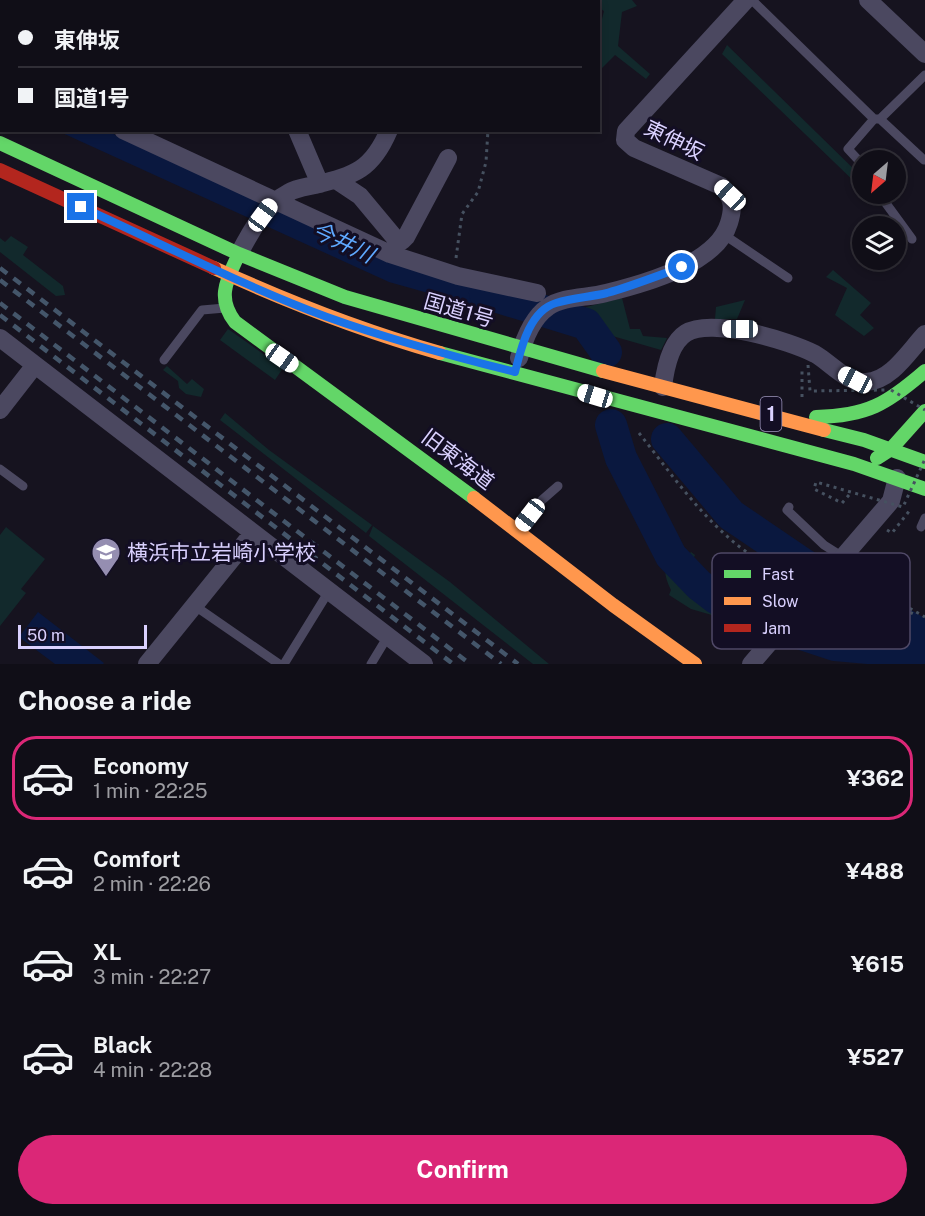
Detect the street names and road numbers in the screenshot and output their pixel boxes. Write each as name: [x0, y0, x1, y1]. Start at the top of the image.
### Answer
street label: 東伸坂: [640, 115, 708, 165]
street label: 国道1号: [421, 288, 497, 332]
road number: 1: [760, 397, 782, 431]
street label: 旧東海道: [417, 424, 499, 494]

